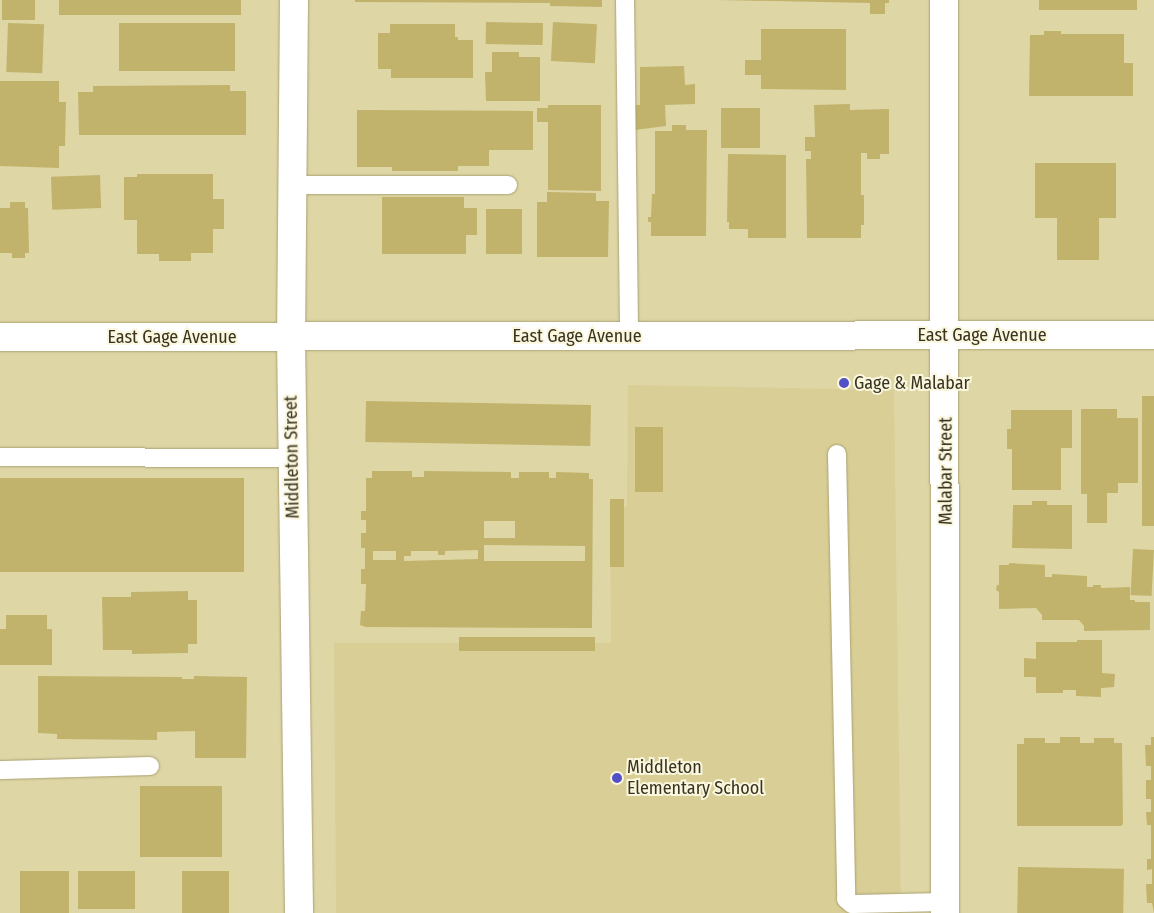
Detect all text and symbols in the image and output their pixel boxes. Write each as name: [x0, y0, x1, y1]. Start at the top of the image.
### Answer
street label: East Gage Avenue: [917, 324, 1047, 346]
street label: East Gage Avenue: [512, 325, 642, 347]
street label: East Gage Avenue: [107, 326, 237, 348]
place label: Gage & Malabar: [854, 372, 970, 394]
marker: Gage & Malabar: [838, 377, 850, 389]
street label: Middleton Street: [280, 395, 304, 519]
street label: Malabar Street: [935, 417, 957, 525]
place label: Middleton Elementary School: [627, 757, 764, 800]
marker: Middleton Elementary School: [611, 772, 623, 784]

